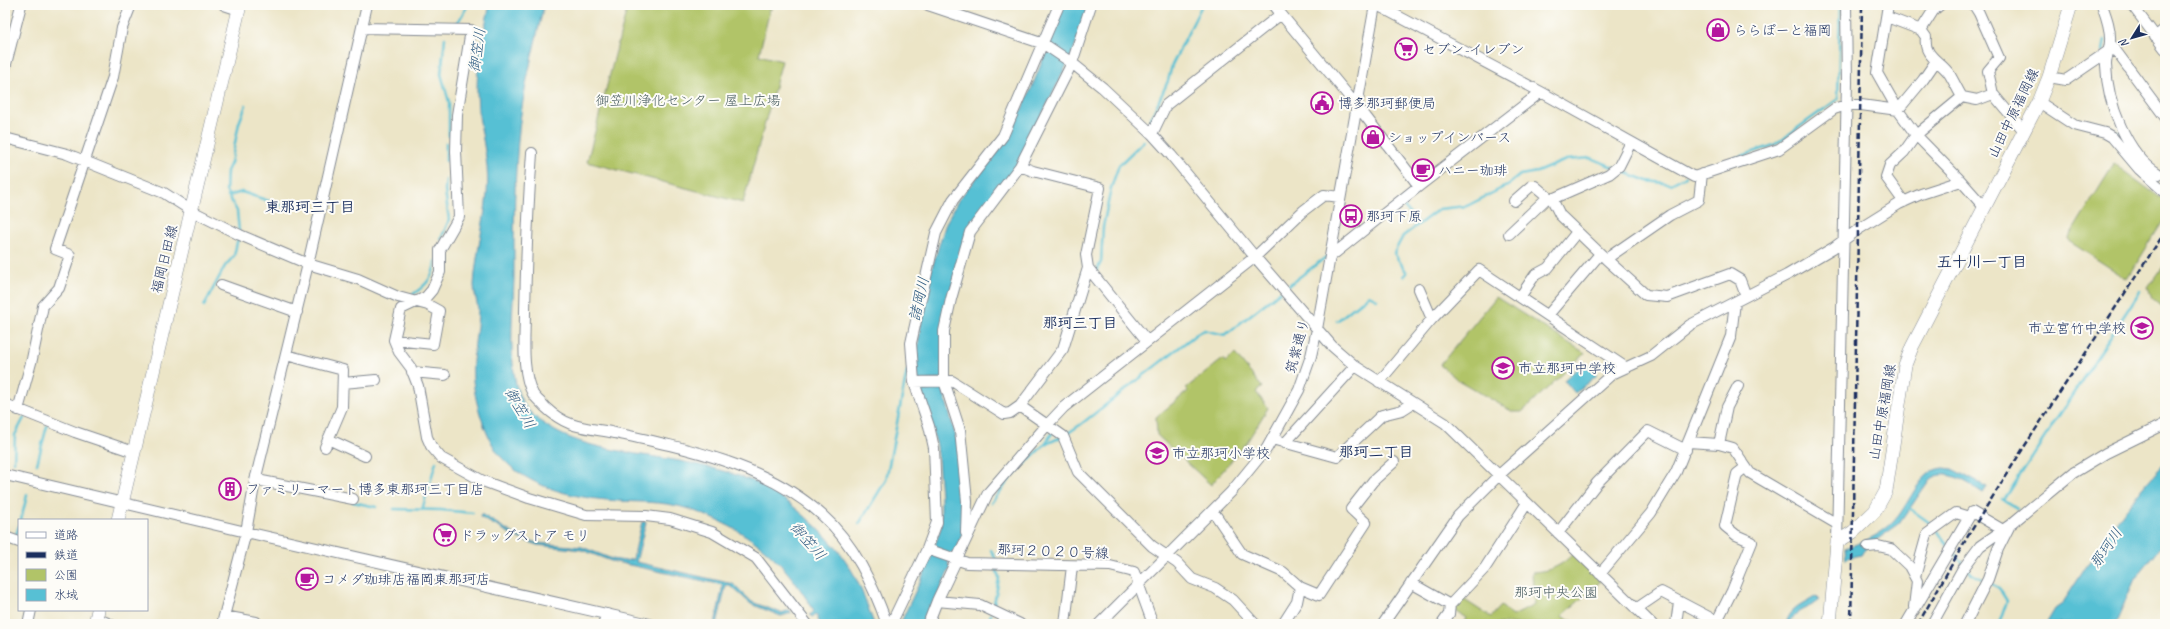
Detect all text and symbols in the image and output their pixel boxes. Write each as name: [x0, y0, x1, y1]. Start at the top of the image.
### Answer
shop icon: ららぽーと福岡: [1705, 17, 1731, 43]
north arrow: [2112, 18, 2152, 58]
place label: ららぽーと福岡: [1734, 22, 1831, 39]
water label: 御笠川: [465, 26, 490, 74]
text: N: [2115, 35, 2132, 51]
supermarket icon: セブン-イレブン: [1393, 36, 1419, 62]
place label: セブン-イレブン: [1422, 41, 1525, 58]
street label: 山田中原福岡線: [1984, 65, 2043, 161]
public building icon: 博多那珂郵便局: [1309, 90, 1335, 116]
park label: 御笠川浄化センター 屋上広場: [596, 92, 780, 109]
place label: 博多那珂郵便局: [1338, 95, 1436, 112]
shop icon: ショップインバース: [1360, 124, 1386, 150]
place label: ショップインバース: [1388, 129, 1511, 146]
cafe icon: ハニー珈琲: [1410, 157, 1436, 183]
place label: ハニー珈琲: [1438, 162, 1508, 179]
district label: 東那珂三丁目: [265, 198, 355, 217]
bus stop icon: 那珂下原: [1338, 203, 1364, 229]
place label: 那珂下原: [1366, 208, 1422, 225]
street label: 福岡日田線: [148, 223, 181, 295]
district label: 五十川一丁目: [1937, 253, 2027, 272]
water label: 諸岡川: [905, 275, 934, 323]
district label: 那珂三丁目: [1042, 314, 1118, 333]
school or university icon: 市立宮竹中学校: [2129, 315, 2155, 341]
street label: 筑紫通り: [1282, 317, 1313, 375]
place label: 市立宮竹中学校: [2028, 320, 2126, 337]
school or university icon: 市立那珂中学校: [1490, 355, 1516, 381]
place label: 市立那珂中学校: [1518, 360, 1616, 377]
street label: 山田中原福岡線: [1866, 362, 1899, 462]
water label: 御笠川: [500, 384, 539, 432]
school or university icon: 市立那珂小学校: [1144, 440, 1170, 466]
district label: 那珂二丁目: [1338, 443, 1414, 462]
place label: 市立那珂小学校: [1172, 445, 1270, 462]
building icon: ファミリーマート博多東那珂三丁目店: [217, 476, 243, 502]
place label: ファミリーマート博多東那珂三丁目店: [246, 481, 484, 498]
water label: 御笠川: [786, 518, 830, 565]
legend: [18, 519, 148, 611]
supermarket icon: ドラッグストア モリ: [432, 522, 458, 548]
water label: 那珂川: [2086, 524, 2127, 572]
text: 道路: [54, 527, 78, 543]
place label: ドラッグストア モリ: [460, 527, 590, 544]
street label: 那珂２０２０号線: [997, 541, 1109, 562]
text: 鉄道: [54, 547, 78, 563]
cafe icon: コメダ珈琲店福岡東那珂店: [294, 566, 320, 592]
text: 公園: [54, 567, 78, 583]
place label: コメダ珈琲店福岡東那珂店: [322, 571, 490, 588]
park label: 那珂中央公園: [1514, 584, 1598, 601]
text: 水域: [54, 587, 78, 603]

